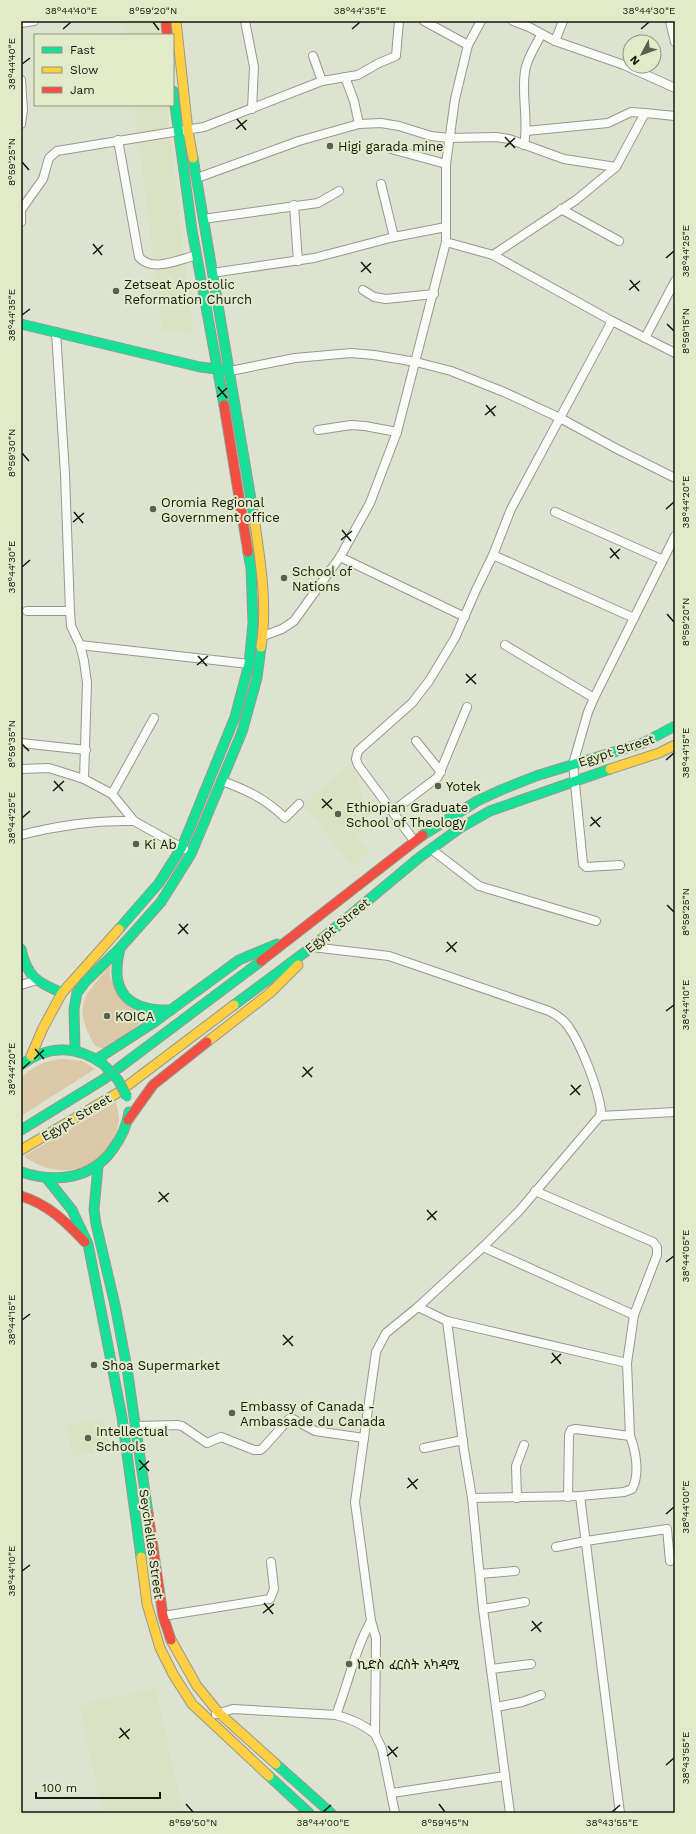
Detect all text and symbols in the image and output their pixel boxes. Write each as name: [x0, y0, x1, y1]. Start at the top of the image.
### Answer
text: 38°44'40"E: [45, 5, 97, 16]
text: 8°59'20"N: [129, 5, 177, 16]
text: 38°44'35"E: [334, 5, 386, 16]
text: 38°44'30"E: [623, 5, 675, 16]
legend: [34, 34, 174, 106]
north arrow: [622, 34, 662, 74]
text: 38°44'40"E: [6, 38, 17, 90]
text: Fast: [70, 43, 95, 57]
text: N: [627, 53, 642, 68]
text: Slow: [70, 63, 98, 77]
text: Jam: [70, 83, 95, 97]
text: 8°59'25"N: [6, 138, 17, 186]
place label: Higi garada mine: [338, 139, 444, 154]
marker: Higi garada mine: [325, 141, 335, 151]
text: 38°44'25"E: [680, 225, 691, 277]
place label: Zetseat Apostolic Reformation Church: [124, 277, 252, 307]
marker: Zetseat Apostolic Reformation Church: [111, 286, 121, 296]
text: 38°44'35"E: [6, 289, 17, 341]
text: 8°59'15"N: [680, 308, 691, 354]
text: 8°59'30"N: [6, 429, 17, 477]
text: 38°44'20"E: [680, 476, 691, 528]
place label: Oromia Regional Government office: [161, 495, 280, 525]
marker: Oromia Regional Government office: [148, 504, 158, 514]
text: 38°44'30"E: [6, 541, 17, 593]
place label: School of Nations: [292, 564, 352, 594]
marker: School of Nations: [279, 573, 289, 583]
text: 8°59'20"N: [680, 598, 691, 646]
text: 8°59'35"N: [6, 720, 17, 768]
text: 38°44'15"E: [680, 728, 691, 778]
street label: Egypt Street: [576, 731, 657, 770]
place label: Yotek: [446, 779, 481, 794]
marker: Yotek: [433, 781, 443, 791]
text: 38°44'25"E: [6, 792, 17, 844]
place label: Ethiopian Graduate School of Theology: [346, 800, 468, 830]
marker: Ethiopian Graduate School of Theology: [333, 809, 343, 819]
place label: Ki Ab: [144, 837, 177, 852]
marker: Ki Ab: [131, 839, 141, 849]
text: 8°59'25"N: [680, 888, 691, 936]
street label: Egypt Street: [302, 894, 373, 956]
text: 38°44'10"E: [680, 980, 691, 1030]
place label: KOICA: [115, 1009, 155, 1024]
marker: KOICA: [102, 1011, 112, 1021]
text: 38°44'20"E: [6, 1043, 17, 1095]
street label: Egypt Street: [39, 1090, 114, 1144]
text: 38°44'05"E: [680, 1230, 691, 1282]
text: 38°44'15"E: [6, 1295, 17, 1345]
place label: Shoa Supermarket: [102, 1358, 220, 1373]
marker: Shoa Supermarket: [89, 1360, 99, 1370]
place label: Embassy of Canada - Ambassade du Canada: [240, 1399, 386, 1429]
marker: Embassy of Canada - Ambassade du Canada: [227, 1408, 237, 1418]
place label: Intellectual Schools: [96, 1424, 168, 1454]
marker: Intellectual Schools: [83, 1433, 93, 1443]
text: 38°44'00"E: [680, 1480, 691, 1534]
street label: Seychelles Street: [136, 1488, 167, 1601]
text: 38°44'10"E: [6, 1546, 17, 1596]
place label: ኪድስ ፈርስት አካዳሚ: [357, 1657, 460, 1672]
marker: ኪድስ ፈርስት አካዳሚ: [344, 1659, 354, 1669]
text: 38°43'55"E: [680, 1732, 691, 1784]
scale bar: [36, 1774, 160, 1800]
text: 100 m: [42, 1781, 77, 1795]
text: 8°59'50"N: [169, 1817, 217, 1828]
text: 38°44'00"E: [296, 1817, 350, 1828]
text: 8°59'45"N: [421, 1817, 469, 1828]
text: 38°43'55"E: [586, 1817, 638, 1828]

